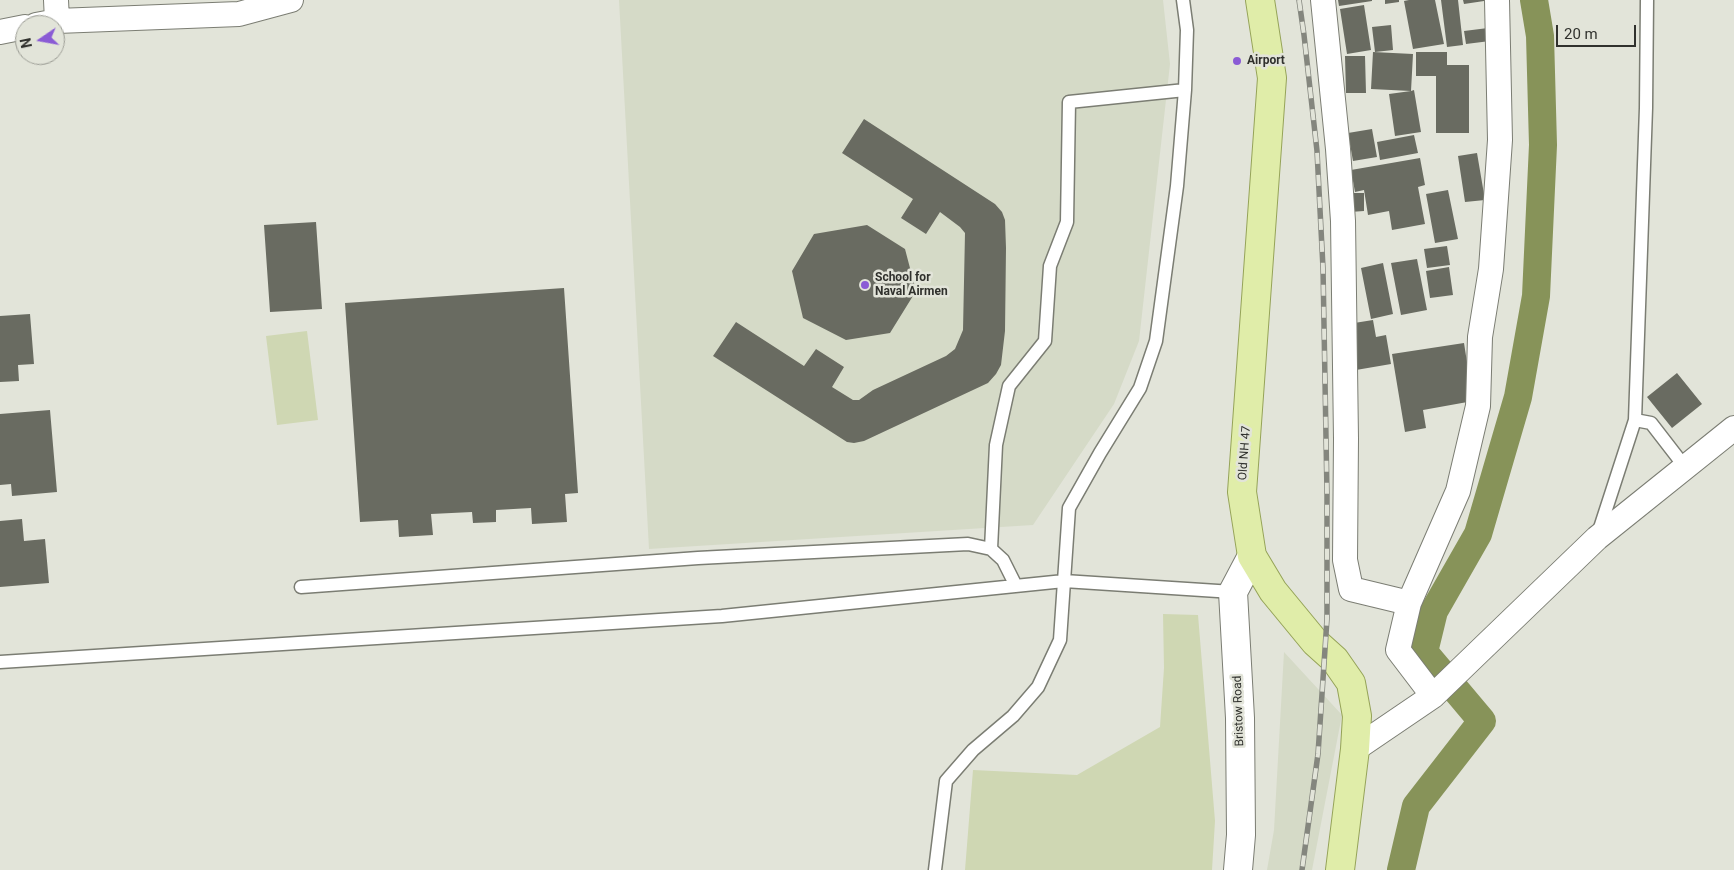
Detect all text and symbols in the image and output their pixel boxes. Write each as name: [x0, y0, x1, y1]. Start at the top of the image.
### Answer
north arrow: [15, 15, 65, 65]
scale bar: [1559, 15, 1639, 47]
text: 20 m: [1564, 25, 1598, 43]
text: N: [17, 36, 35, 49]
place label: Airport: [1247, 54, 1285, 68]
marker: Airport: [1231, 55, 1243, 67]
place label: School for Naval Airmen: [875, 271, 948, 299]
marker: School for Naval Airmen: [859, 279, 871, 291]
street label: Old NH 47: [1236, 425, 1254, 481]
street label: Bristow Road: [1231, 675, 1247, 747]

